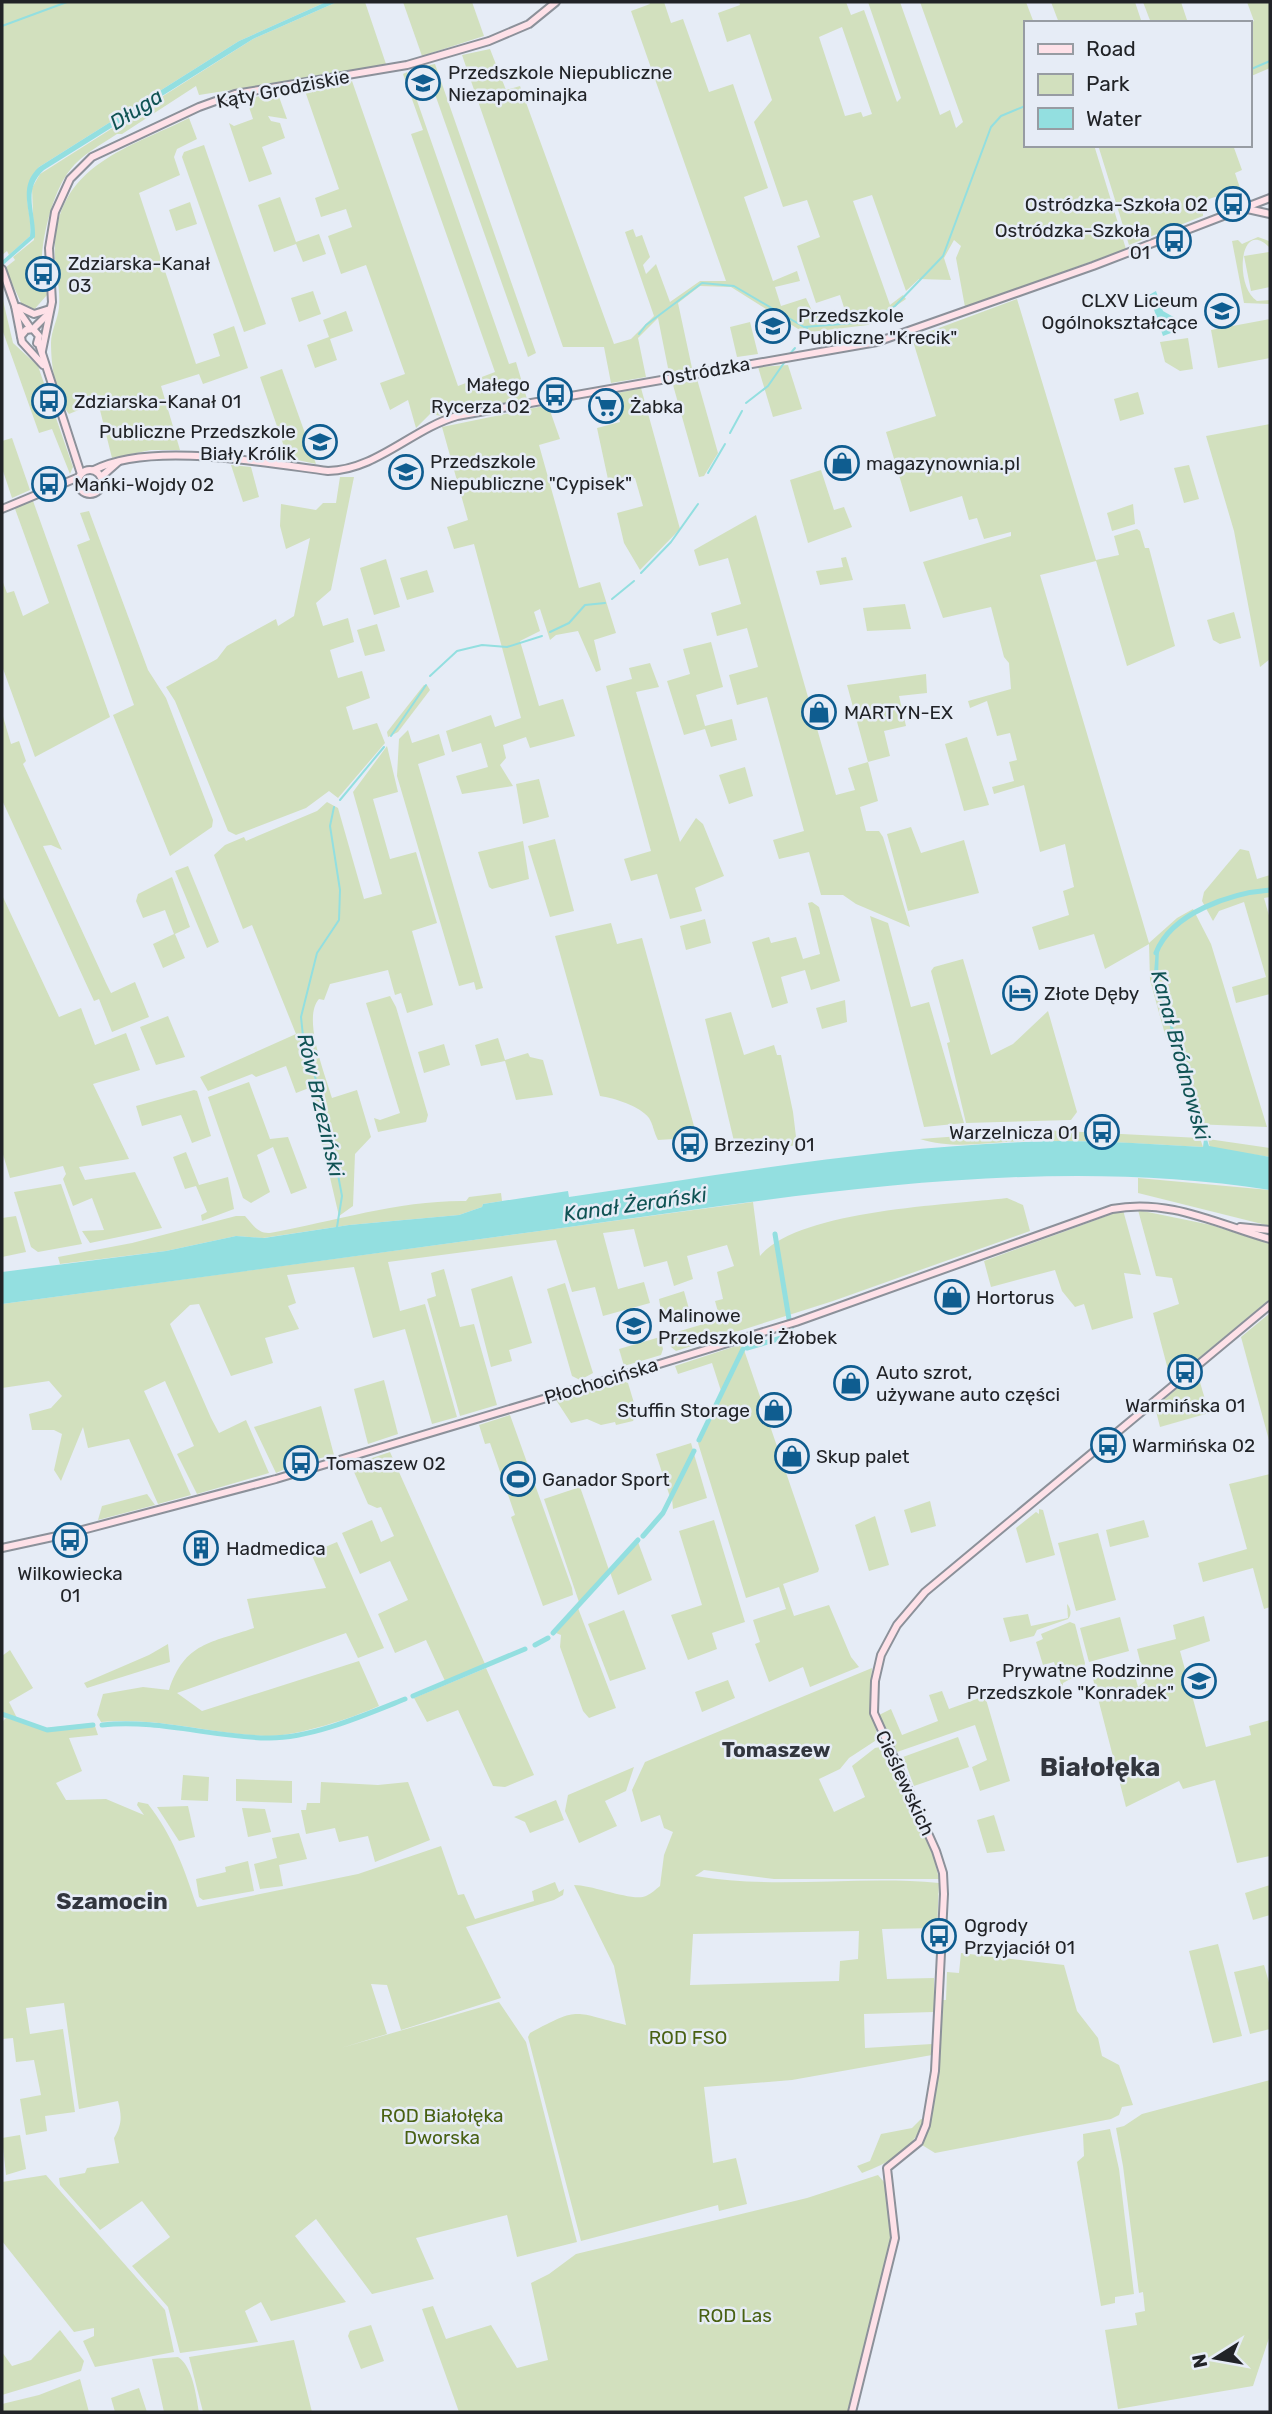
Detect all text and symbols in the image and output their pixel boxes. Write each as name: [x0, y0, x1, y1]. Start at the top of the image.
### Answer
legend: [1024, 21, 1251, 147]
text: Road: [1086, 36, 1136, 61]
place label: Przedszkole Niepubliczne Niezapominajka: [448, 61, 672, 106]
school or university icon: Przedszkole Niepubliczne Niezapominajka: [404, 64, 442, 102]
street label: Kąty Grodziskie: [215, 65, 351, 113]
text: Park: [1086, 71, 1130, 96]
water label: Długa: [105, 83, 167, 135]
text: Water: [1086, 106, 1142, 131]
bus stop icon: Ostródzka-Szkoła 02: [1214, 185, 1252, 223]
place label: Ostródzka-Szkoła 02: [1025, 193, 1208, 216]
place label: Ostródzka-Szkoła 01: [995, 219, 1150, 264]
bus stop icon: Ostródzka-Szkoła 01: [1155, 222, 1193, 260]
place label: Zdziarska-Kanał 03: [68, 252, 210, 297]
bus stop icon: Zdziarska-Kanał 03: [24, 255, 62, 293]
place label: CLXV Liceum Ogólnokształcące: [1042, 289, 1198, 334]
school or university icon: CLXV Liceum Ogólnokształcące: [1203, 292, 1241, 330]
place label: Przedszkole Publiczne "Krecik": [798, 304, 957, 349]
school or university icon: Przedszkole Publiczne "Krecik": [754, 307, 792, 345]
street label: Ostródzka: [660, 352, 752, 390]
place label: Małego Rycerza 02: [431, 373, 530, 418]
bus stop icon: Małego Rycerza 02: [536, 376, 574, 414]
bus stop icon: Zdziarska-Kanał 01: [30, 382, 68, 420]
supermarket icon: Żabka: [587, 387, 625, 425]
place label: Zdziarska-Kanał 01: [74, 390, 241, 413]
place label: Żabka: [630, 395, 683, 418]
place label: Publiczne Przedszkole Biały Królik: [99, 420, 296, 465]
school or university icon: Publiczne Przedszkole Biały Królik: [301, 423, 339, 461]
shop icon: magazynownia.pl: [823, 444, 861, 482]
place label: Przedszkole Niepubliczne "Cypisek": [430, 450, 632, 495]
place label: magazynownia.pl: [866, 452, 1020, 475]
school or university icon: Przedszkole Niepubliczne "Cypisek": [387, 453, 425, 491]
bus stop icon: Mańki-Wojdy 02: [30, 465, 68, 503]
place label: Mańki-Wojdy 02: [74, 473, 214, 496]
shop icon: MARTYN-EX: [800, 693, 838, 731]
place label: MARTYN-EX: [844, 701, 953, 724]
water label: Kanał Bródnowski: [1146, 967, 1216, 1144]
hotel icon: Złote Dęby: [1001, 974, 1039, 1012]
place label: Złote Dęby: [1044, 982, 1139, 1005]
water label: Rów Brzeziński: [292, 1031, 350, 1180]
bus stop icon: Warzelnicza 01: [1083, 1113, 1121, 1151]
place label: Warzelnicza 01: [949, 1121, 1078, 1144]
bus stop icon: Brzeziny 01: [671, 1125, 709, 1163]
place label: Brzeziny 01: [714, 1133, 814, 1156]
water label: Kanał Żerański: [562, 1181, 709, 1226]
shop icon: Hortorus: [933, 1278, 971, 1316]
place label: Hortorus: [976, 1286, 1054, 1309]
place label: Malinowe Przedszkole i Żłobek: [658, 1304, 837, 1349]
school or university icon: Malinowe Przedszkole i Żłobek: [615, 1307, 653, 1345]
street label: Płochocińska: [541, 1353, 661, 1409]
bus stop icon: Warmińska 01: [1166, 1353, 1204, 1391]
place label: Auto szrot, używane auto części: [876, 1361, 1060, 1406]
shop icon: Auto szrot, używane auto części: [832, 1364, 870, 1402]
shop icon: Stuffin Storage: [755, 1391, 793, 1429]
place label: Warmińska 01: [1125, 1394, 1245, 1417]
place label: Stuffin Storage: [617, 1399, 750, 1422]
bus stop icon: Warmińska 02: [1089, 1426, 1127, 1464]
place label: Warmińska 02: [1132, 1434, 1255, 1457]
shop icon: Skup palet: [773, 1437, 811, 1475]
bus stop icon: Tomaszew 02: [282, 1444, 320, 1482]
place label: Skup palet: [816, 1445, 910, 1468]
place label: Tomaszew 02: [326, 1452, 446, 1475]
sports icon: Ganador Sport: [499, 1460, 537, 1498]
place label: Ganador Sport: [542, 1468, 670, 1491]
bus stop icon: Wilkowiecka 01: [51, 1521, 89, 1559]
building icon: Hadmedica: [182, 1529, 220, 1567]
place label: Hadmedica: [226, 1537, 326, 1560]
place label: Wilkowiecka 01: [17, 1562, 123, 1607]
place label: Prywatne Rodzinne Przedszkole "Konradek": [967, 1659, 1174, 1704]
school or university icon: Prywatne Rodzinne Przedszkole "Konradek": [1180, 1662, 1218, 1700]
street label: Cieślewskich: [871, 1727, 939, 1839]
district label: Tomaszew: [722, 1737, 831, 1762]
district label: Białołęka: [1040, 1752, 1160, 1783]
district label: Szamocin: [56, 1887, 168, 1915]
place label: Ogrody Przyjaciół 01: [964, 1914, 1075, 1959]
bus stop icon: Ogrody Przyjaciół 01: [920, 1917, 958, 1955]
park label: ROD FSO: [649, 2026, 727, 2049]
park label: ROD Białołęka Dworska: [381, 2104, 503, 2149]
park label: ROD Las: [698, 2304, 772, 2327]
north arrow: [1181, 2323, 1251, 2393]
text: N: [1187, 2352, 1212, 2370]

